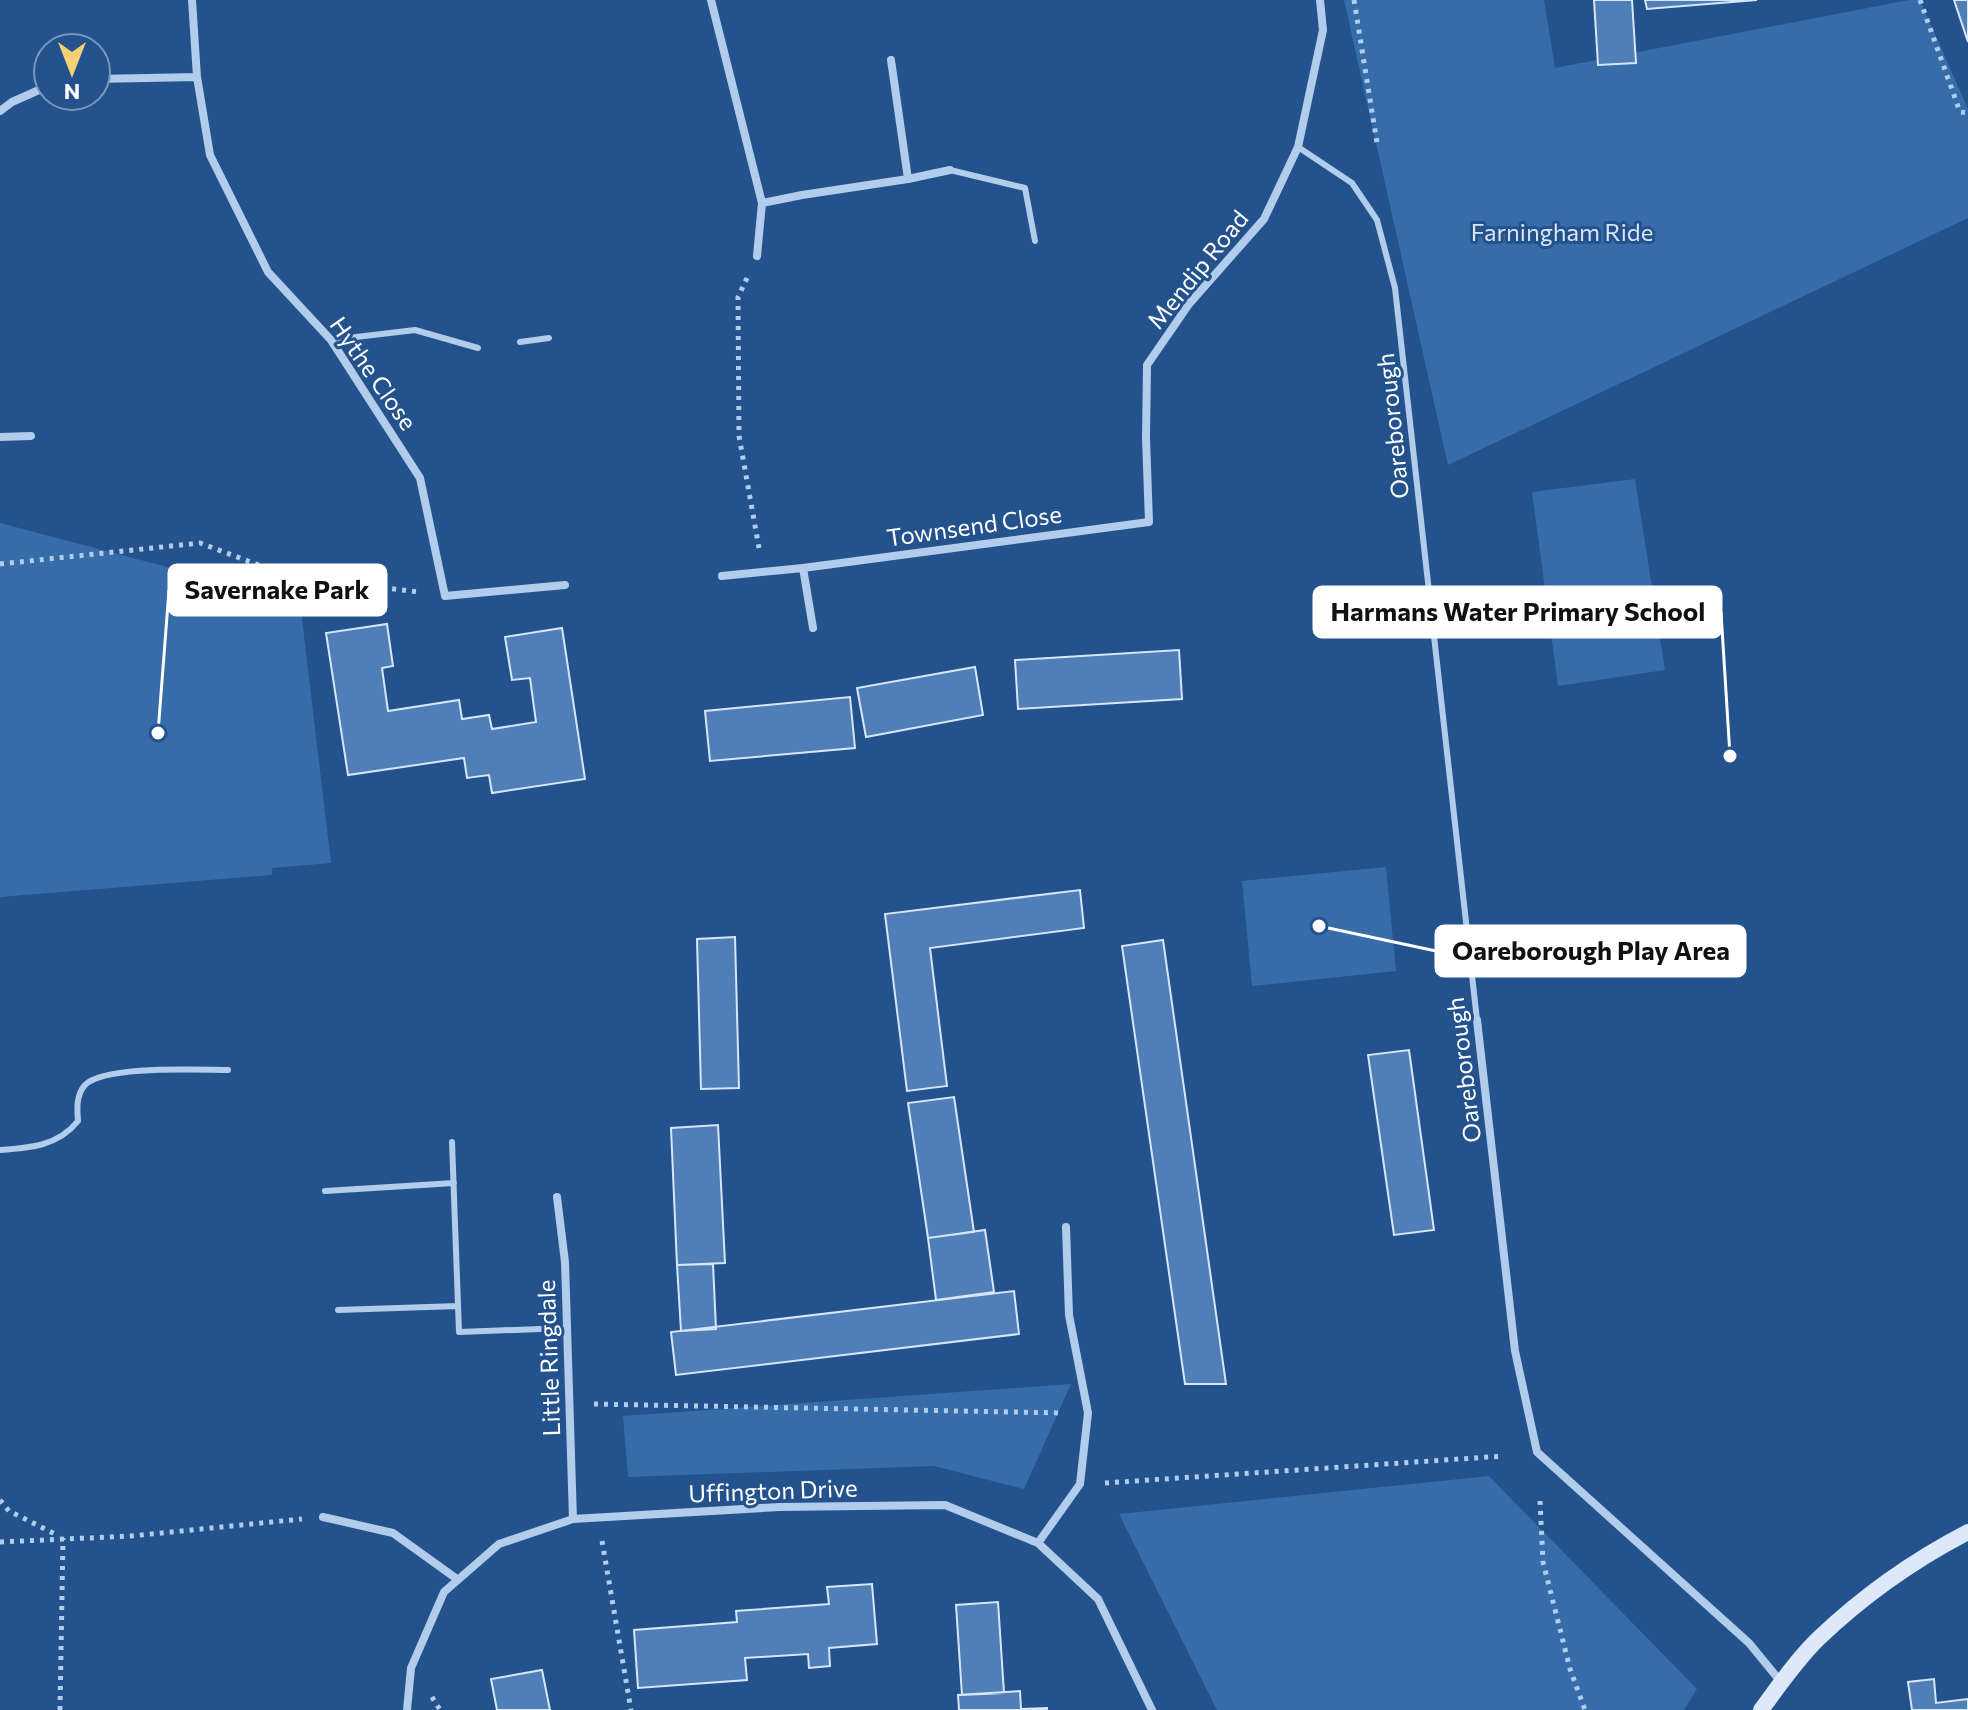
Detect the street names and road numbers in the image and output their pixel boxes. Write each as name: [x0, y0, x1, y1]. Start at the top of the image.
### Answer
street label: Mendip Road: [1140, 204, 1254, 334]
street label: Hythe Close: [324, 311, 424, 435]
street label: Oareborough: [1370, 352, 1414, 500]
street label: Townsend Close: [885, 498, 1063, 552]
street label: Oareborough: [1440, 996, 1486, 1144]
street label: Little Ringdale: [531, 1279, 565, 1437]
street label: Uffington Drive: [688, 1473, 858, 1507]

